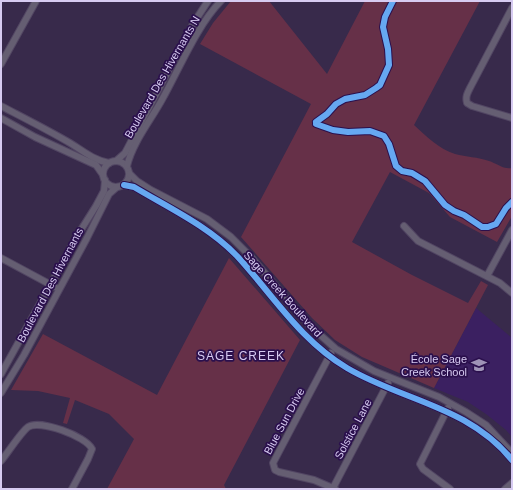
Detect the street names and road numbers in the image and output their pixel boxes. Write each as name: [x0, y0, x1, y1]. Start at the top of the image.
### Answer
street label: Boulevard Des Hivernants N: [122, 14, 202, 140]
street label: Boulevard Des Hivernants: [15, 225, 86, 344]
street label: Sage Creek Boulevard: [242, 249, 324, 339]
street label: Blue Sun Drive: [261, 386, 307, 456]
street label: Solstice Lane: [332, 397, 374, 461]

